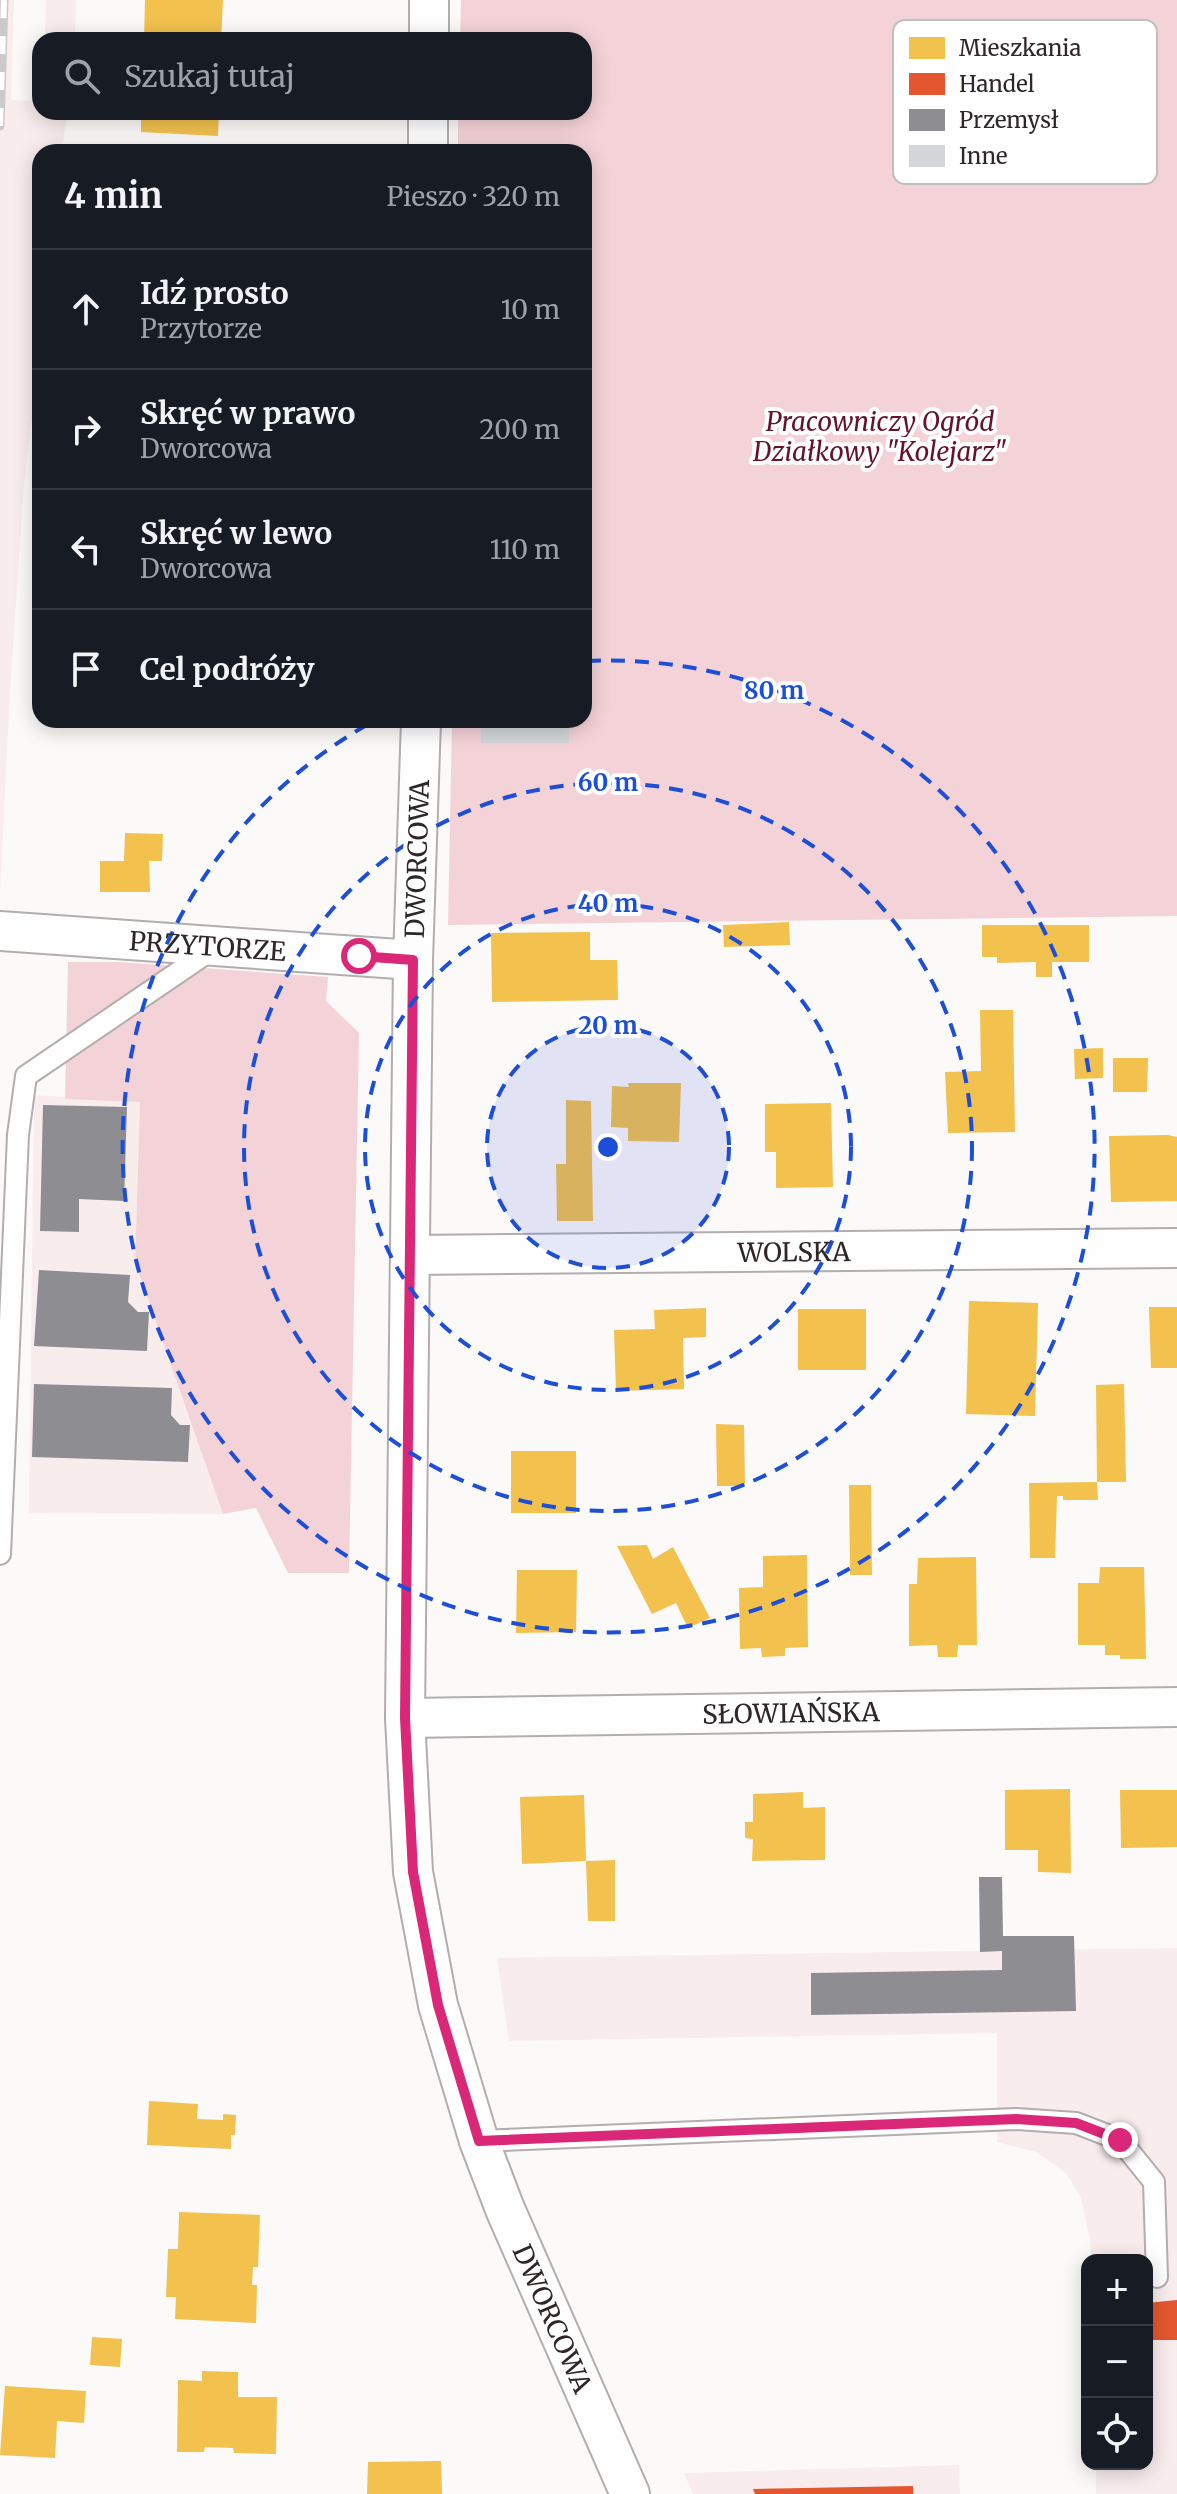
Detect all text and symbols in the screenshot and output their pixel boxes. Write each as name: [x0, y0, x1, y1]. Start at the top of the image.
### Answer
legend: [893, 20, 1157, 184]
search box: [32, 32, 592, 120]
text: Mieszkania: [959, 34, 1081, 62]
icon: search: [60, 54, 104, 98]
text: Szukaj tutaj: [124, 57, 295, 95]
text: Handel: [959, 70, 1035, 98]
text: Przemysł: [959, 106, 1059, 134]
text: Inne: [959, 142, 1008, 170]
text: 4 min: [64, 175, 162, 217]
text: Pieszo · 320 m: [386, 180, 560, 213]
text: Idź prosto: [140, 274, 289, 312]
icon: ahead: [64, 287, 108, 331]
text: 10 m: [501, 293, 560, 326]
text: Przytorze: [140, 312, 262, 345]
text: Skręć w prawo: [140, 394, 355, 432]
park label: Pracowniczy Ogród Działkowy "Kolejarz": [752, 405, 1007, 468]
icon: right: [64, 407, 108, 451]
text: 200 m: [479, 413, 560, 446]
text: Dworcowa: [140, 432, 272, 465]
text: Skręć w lewo: [140, 514, 332, 552]
icon: left: [64, 527, 108, 571]
text: 110 m: [490, 533, 560, 566]
text: Dworcowa: [140, 552, 272, 585]
icon: arrive: [64, 647, 108, 691]
text: Cel podróży: [140, 650, 315, 688]
text: 80 m: [744, 675, 804, 706]
text: 60 m: [578, 767, 638, 798]
street label: DWORCOWA: [398, 779, 436, 939]
text: 40 m: [578, 888, 638, 919]
street label: PRZYTORZE: [128, 924, 287, 968]
route start: [341, 938, 377, 974]
text: 20 m: [578, 1010, 638, 1041]
centre of rings: [594, 1133, 622, 1161]
street label: WOLSKA: [736, 1234, 851, 1269]
street label: SŁOWIAŃSKA: [702, 1694, 881, 1730]
route end: [1102, 2122, 1138, 2158]
street label: DWORCOWA: [506, 2239, 600, 2398]
map controls: [1081, 2254, 1153, 2470]
button: +: [1081, 2254, 1153, 2326]
button: −: [1081, 2326, 1153, 2398]
button: locate: [1081, 2398, 1153, 2470]

